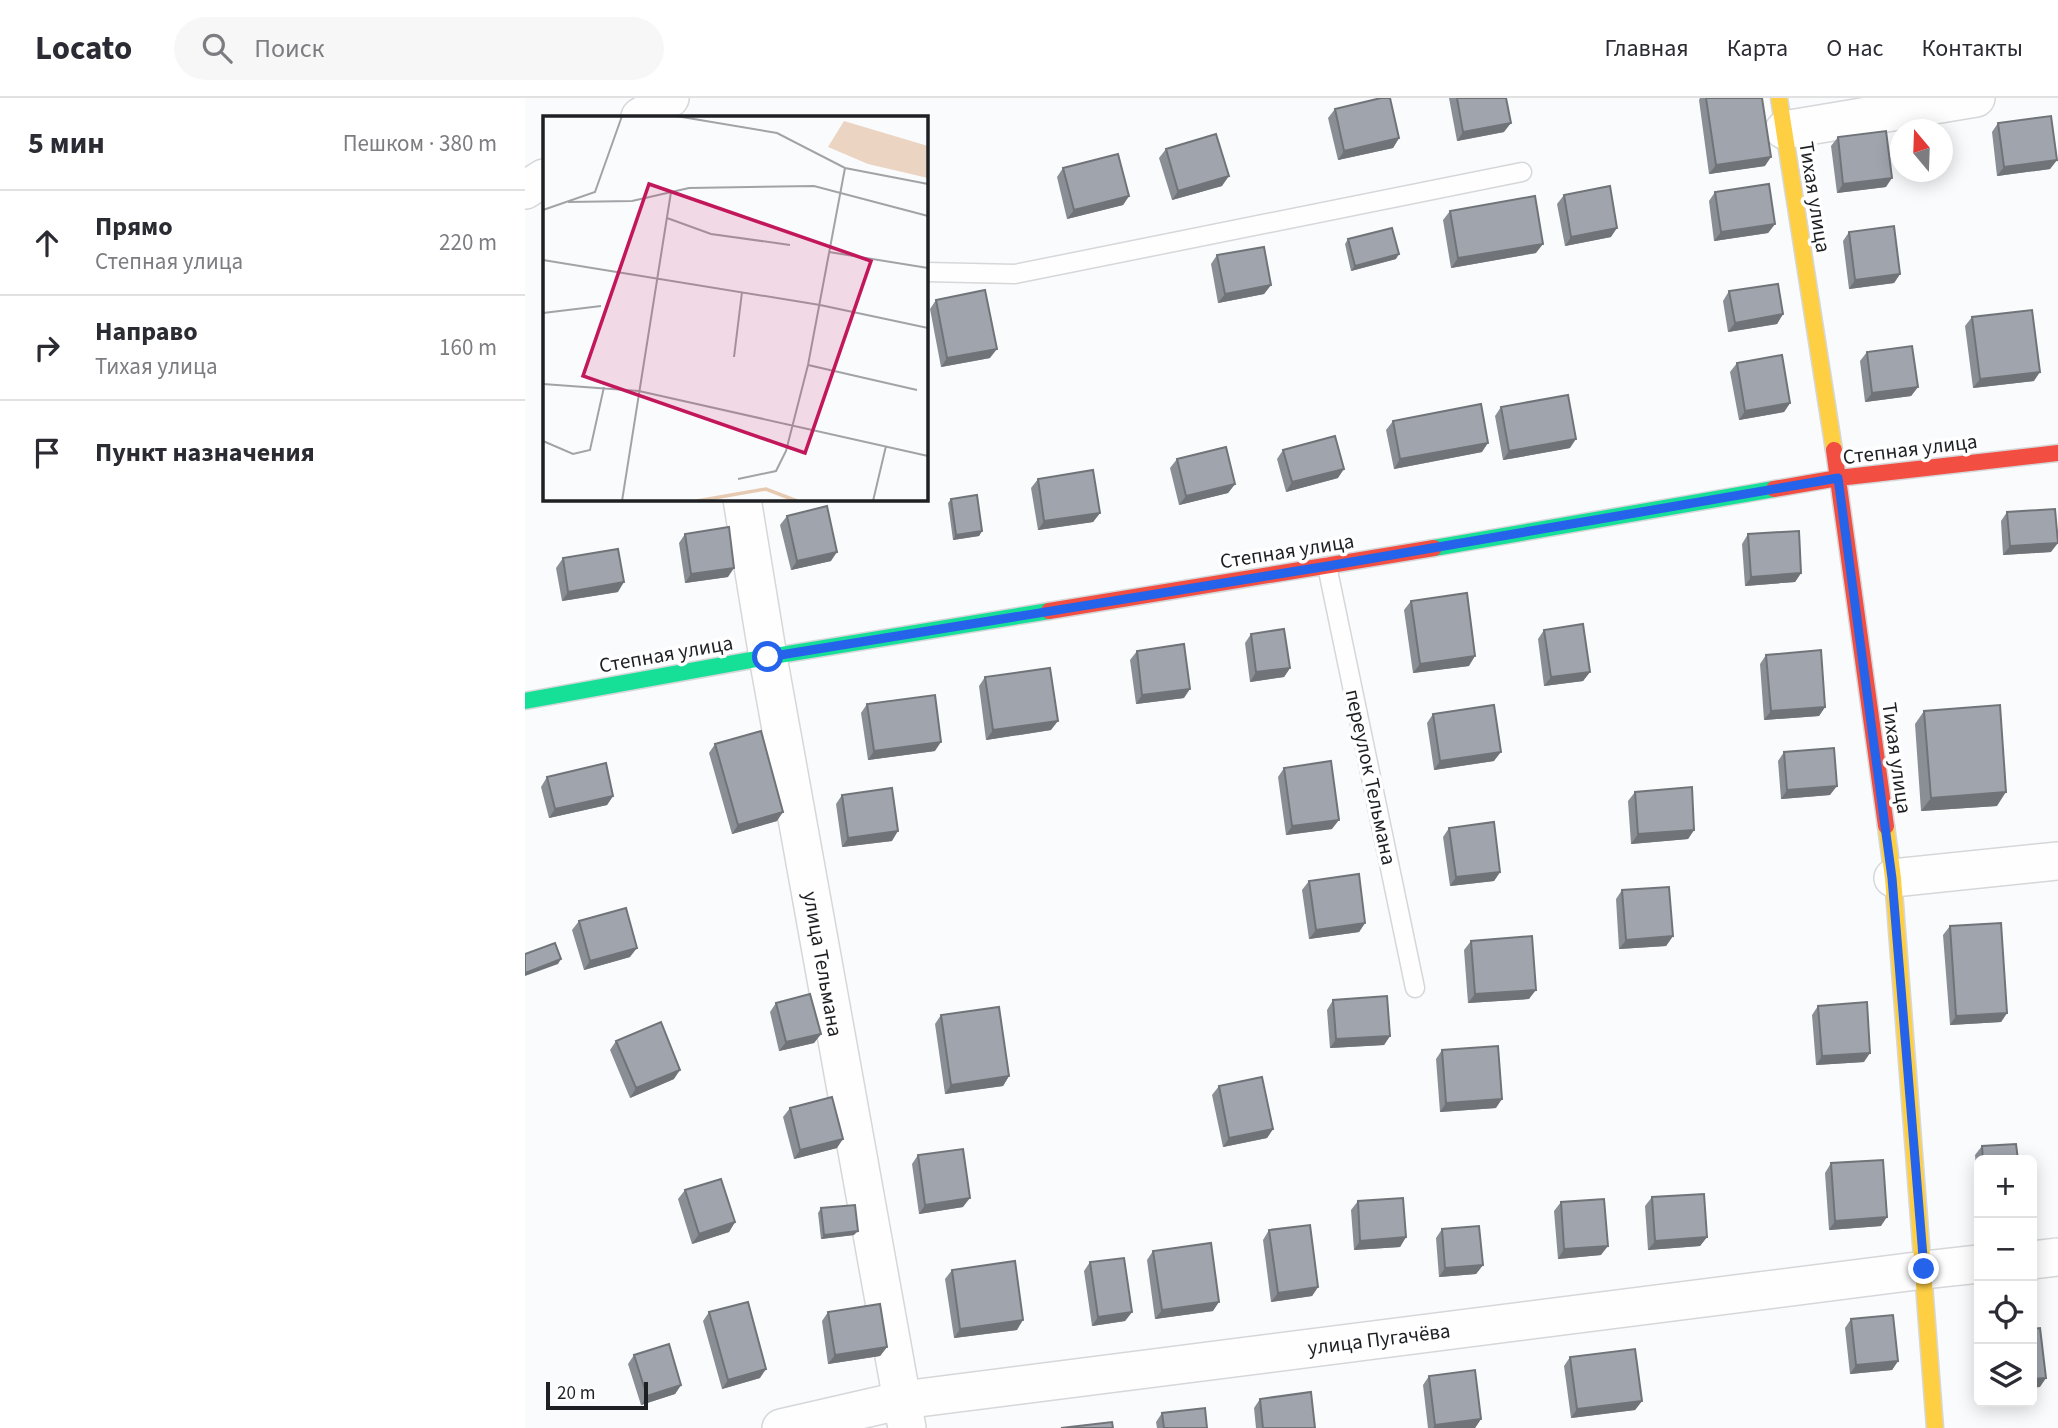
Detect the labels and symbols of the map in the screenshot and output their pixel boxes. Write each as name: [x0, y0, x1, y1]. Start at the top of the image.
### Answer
inset map: [543, 116, 927, 500]
north arrow: [1890, 119, 1953, 182]
street label: Тихая улица: [1791, 139, 1839, 255]
street label: Степная улица: [1841, 426, 1979, 472]
street label: Степная улица: [1218, 526, 1356, 576]
street label: Степная улица: [597, 627, 735, 681]
route start: [752, 641, 783, 672]
street label: переулок Тельмана: [1338, 686, 1404, 868]
street label: Тихая улица: [1874, 700, 1920, 816]
street label: улица Тельмана: [795, 889, 851, 1039]
route end: [1908, 1253, 1939, 1284]
street label: улица Пугачёва: [1306, 1315, 1452, 1363]
scale bar: [546, 1379, 647, 1411]

